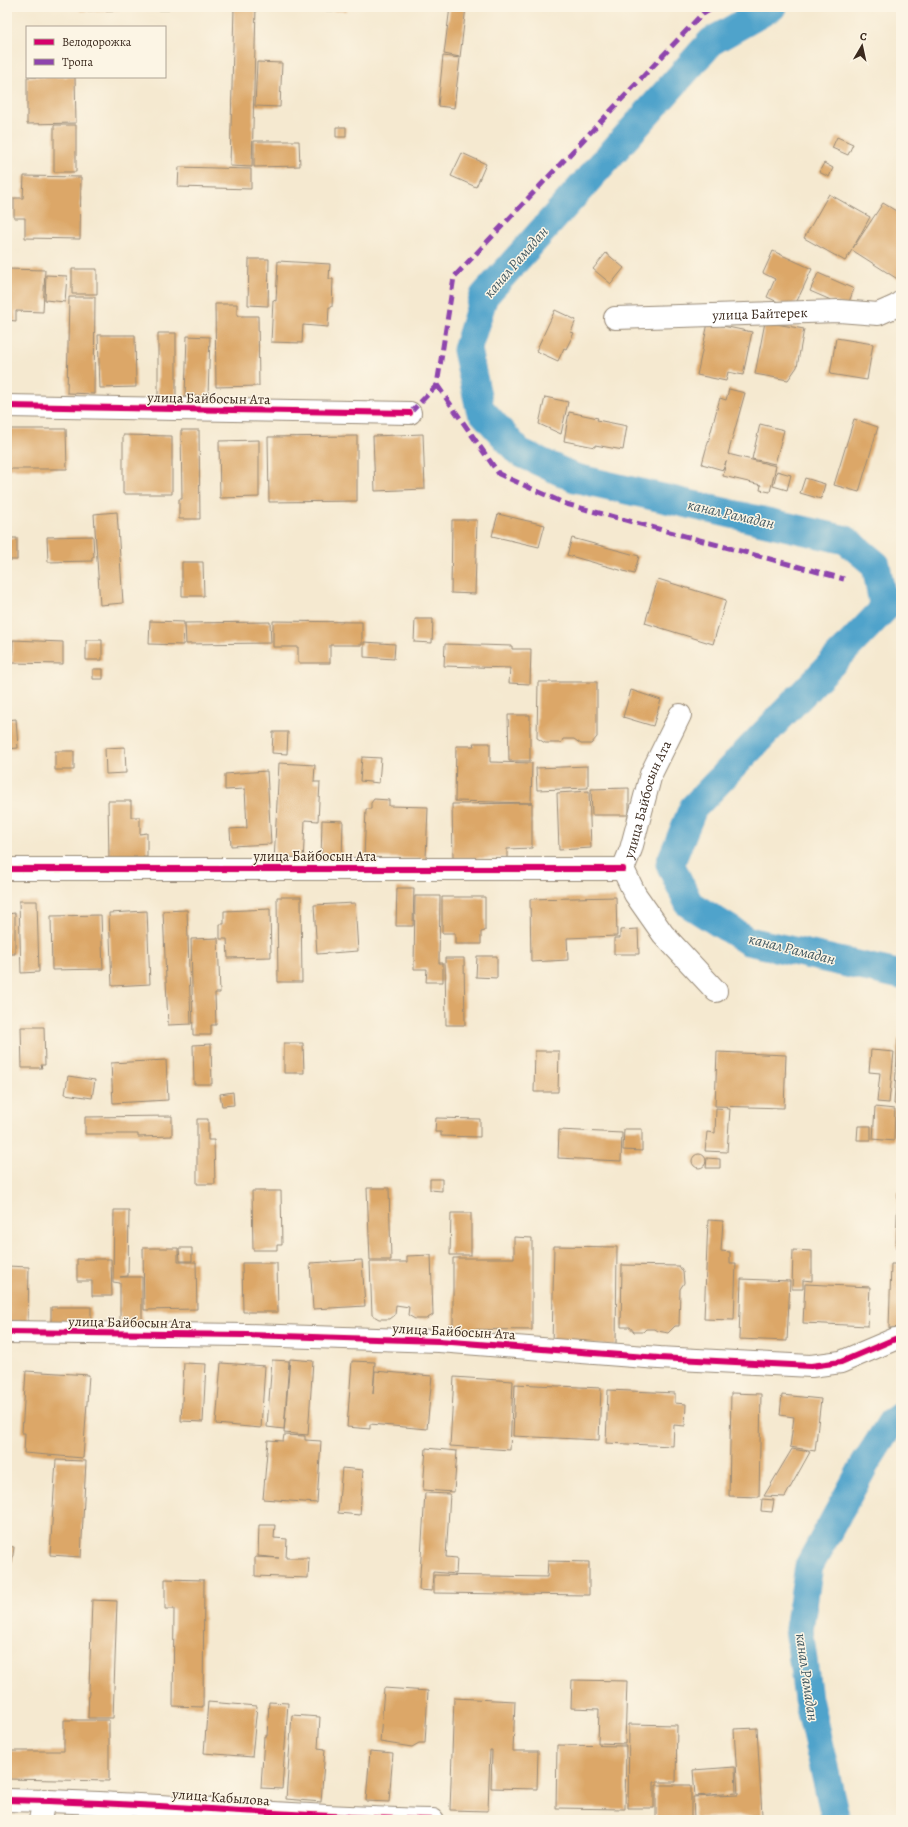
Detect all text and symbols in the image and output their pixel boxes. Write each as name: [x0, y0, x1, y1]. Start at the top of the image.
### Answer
legend: [26, 26, 166, 78]
north arrow: [842, 26, 882, 66]
text: С: [859, 29, 868, 45]
text: Велодорожка: [62, 34, 132, 50]
text: Тропа: [62, 54, 93, 70]
water label: канал Рамадан: [479, 222, 553, 302]
street label: улица Байтерек: [711, 303, 808, 325]
street label: улица Байбосын Ата: [146, 388, 271, 409]
water label: канал Рамадан: [686, 494, 777, 534]
street label: улица Байбосын Ата: [619, 737, 676, 862]
street label: улица Байбосын Ата: [252, 847, 377, 866]
water label: канал Рамадан: [747, 929, 838, 969]
street label: улица Байбосын Ата: [67, 1312, 192, 1333]
street label: улица Байбосын Ата: [391, 1319, 516, 1344]
water label: канал Рамадан: [791, 1632, 823, 1723]
street label: улица Кабылова: [171, 1785, 271, 1810]

